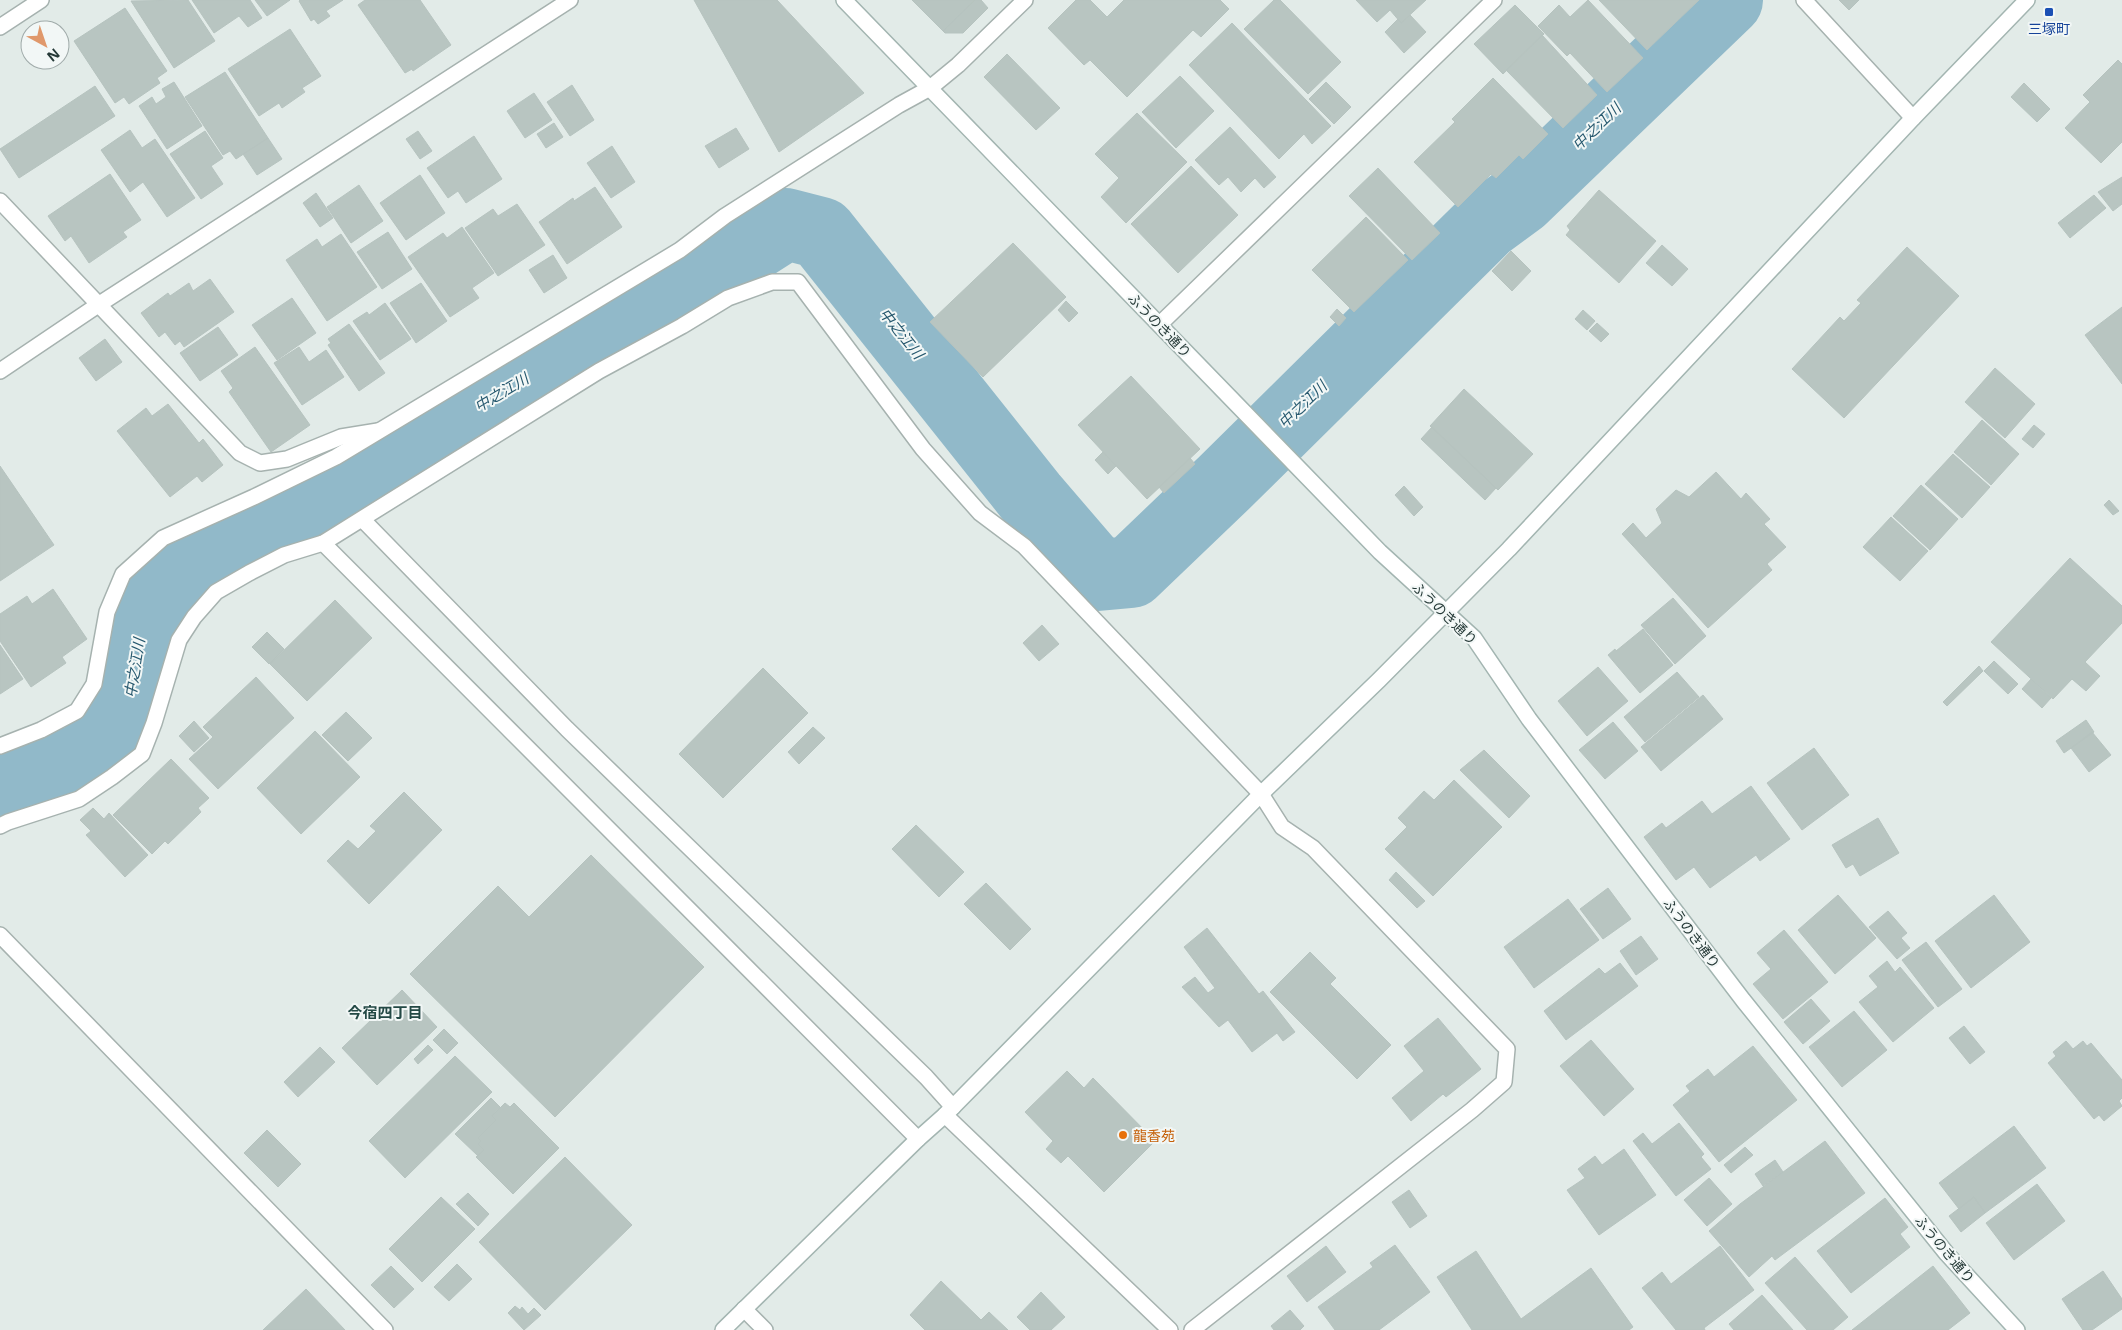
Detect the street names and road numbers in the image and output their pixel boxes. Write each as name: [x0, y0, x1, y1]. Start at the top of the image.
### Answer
street label: ふうのき通り: [1124, 288, 1196, 362]
street label: ふうのき通り: [1408, 577, 1482, 649]
street label: ふうのき通り: [1659, 894, 1725, 972]
street label: ふうのき通り: [1911, 1211, 1979, 1287]

